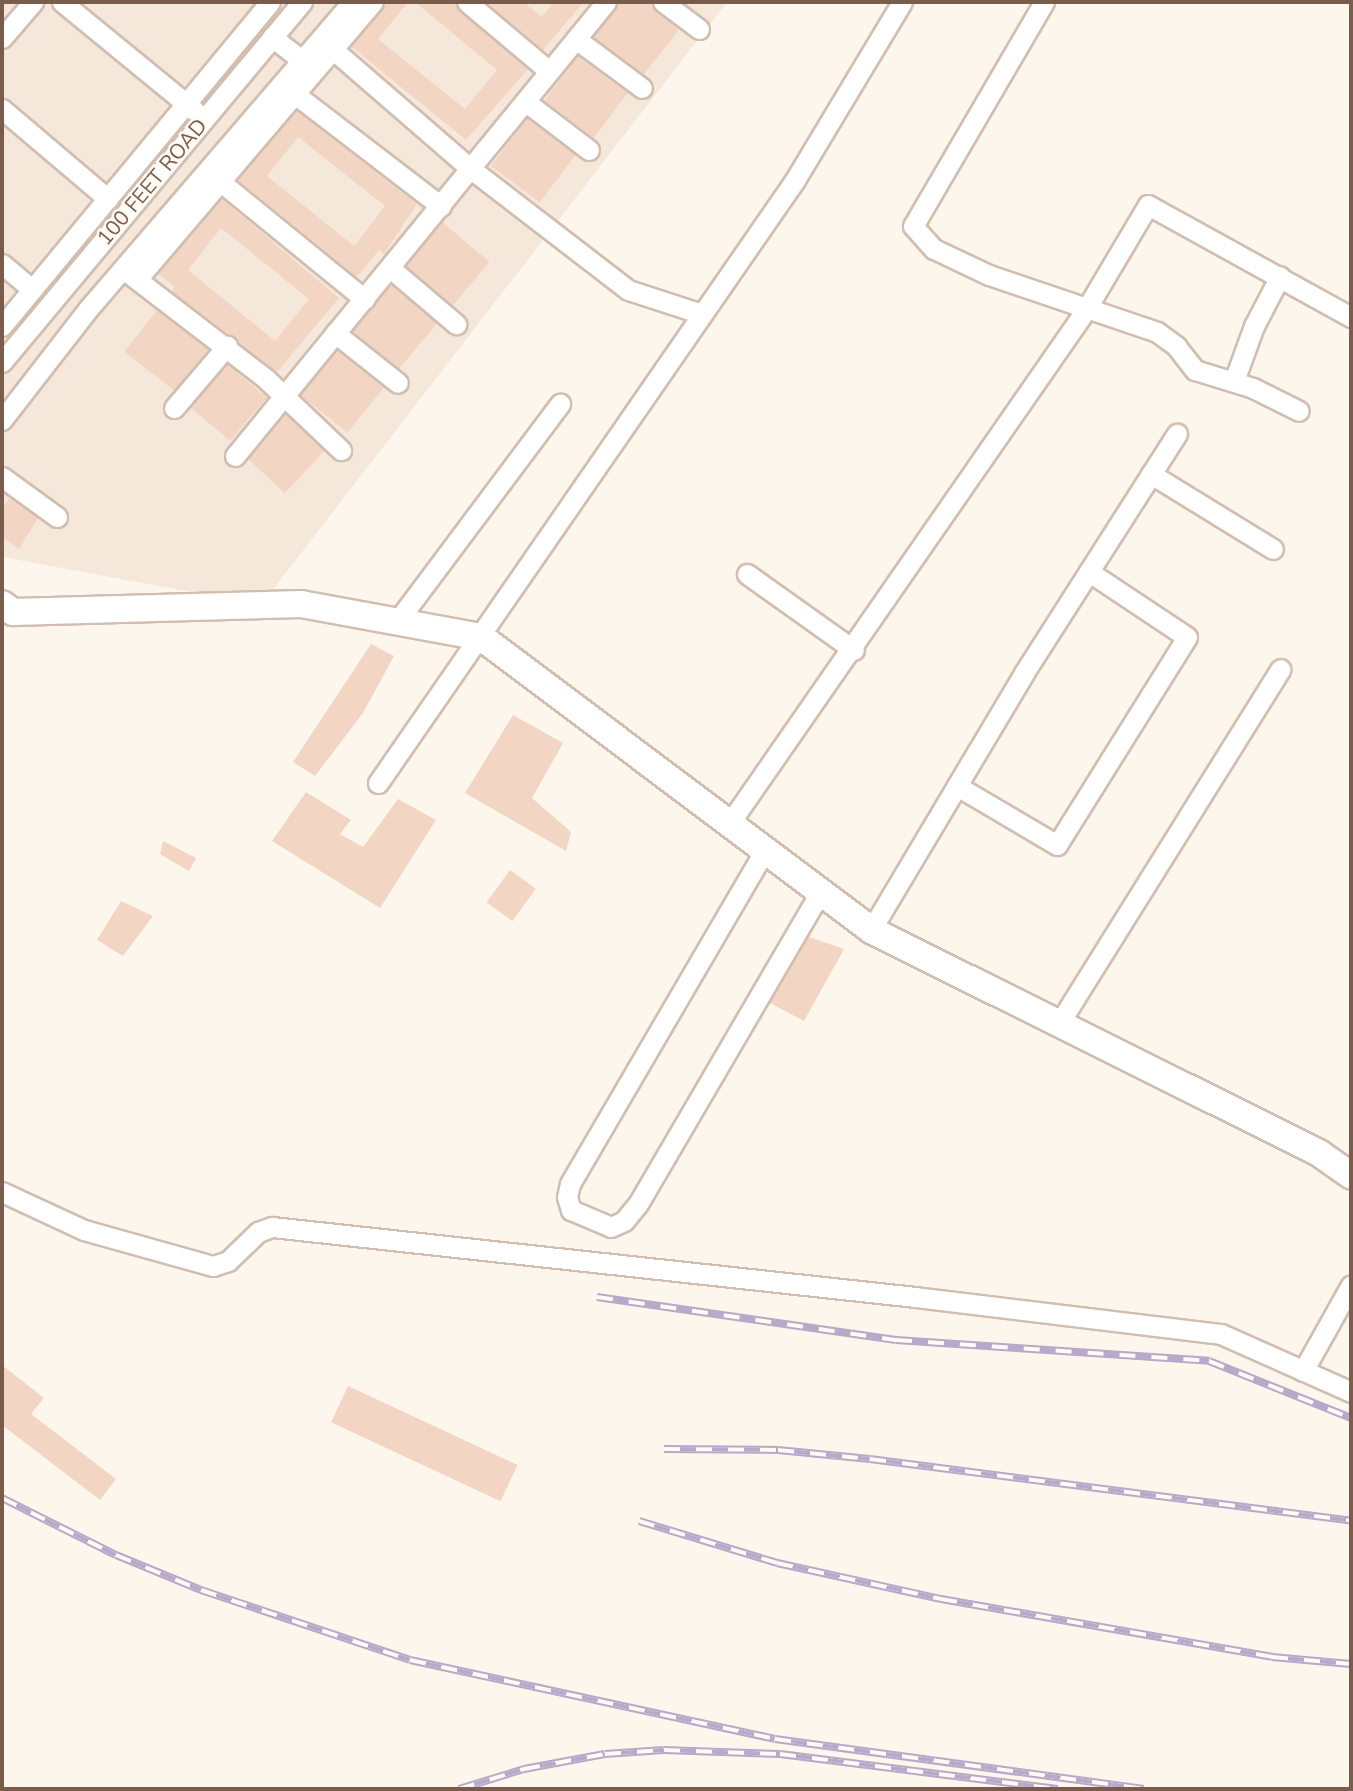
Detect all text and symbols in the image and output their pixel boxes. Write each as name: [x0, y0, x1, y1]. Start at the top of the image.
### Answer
street label: 100 FEET ROAD: [92, 114, 212, 250]

